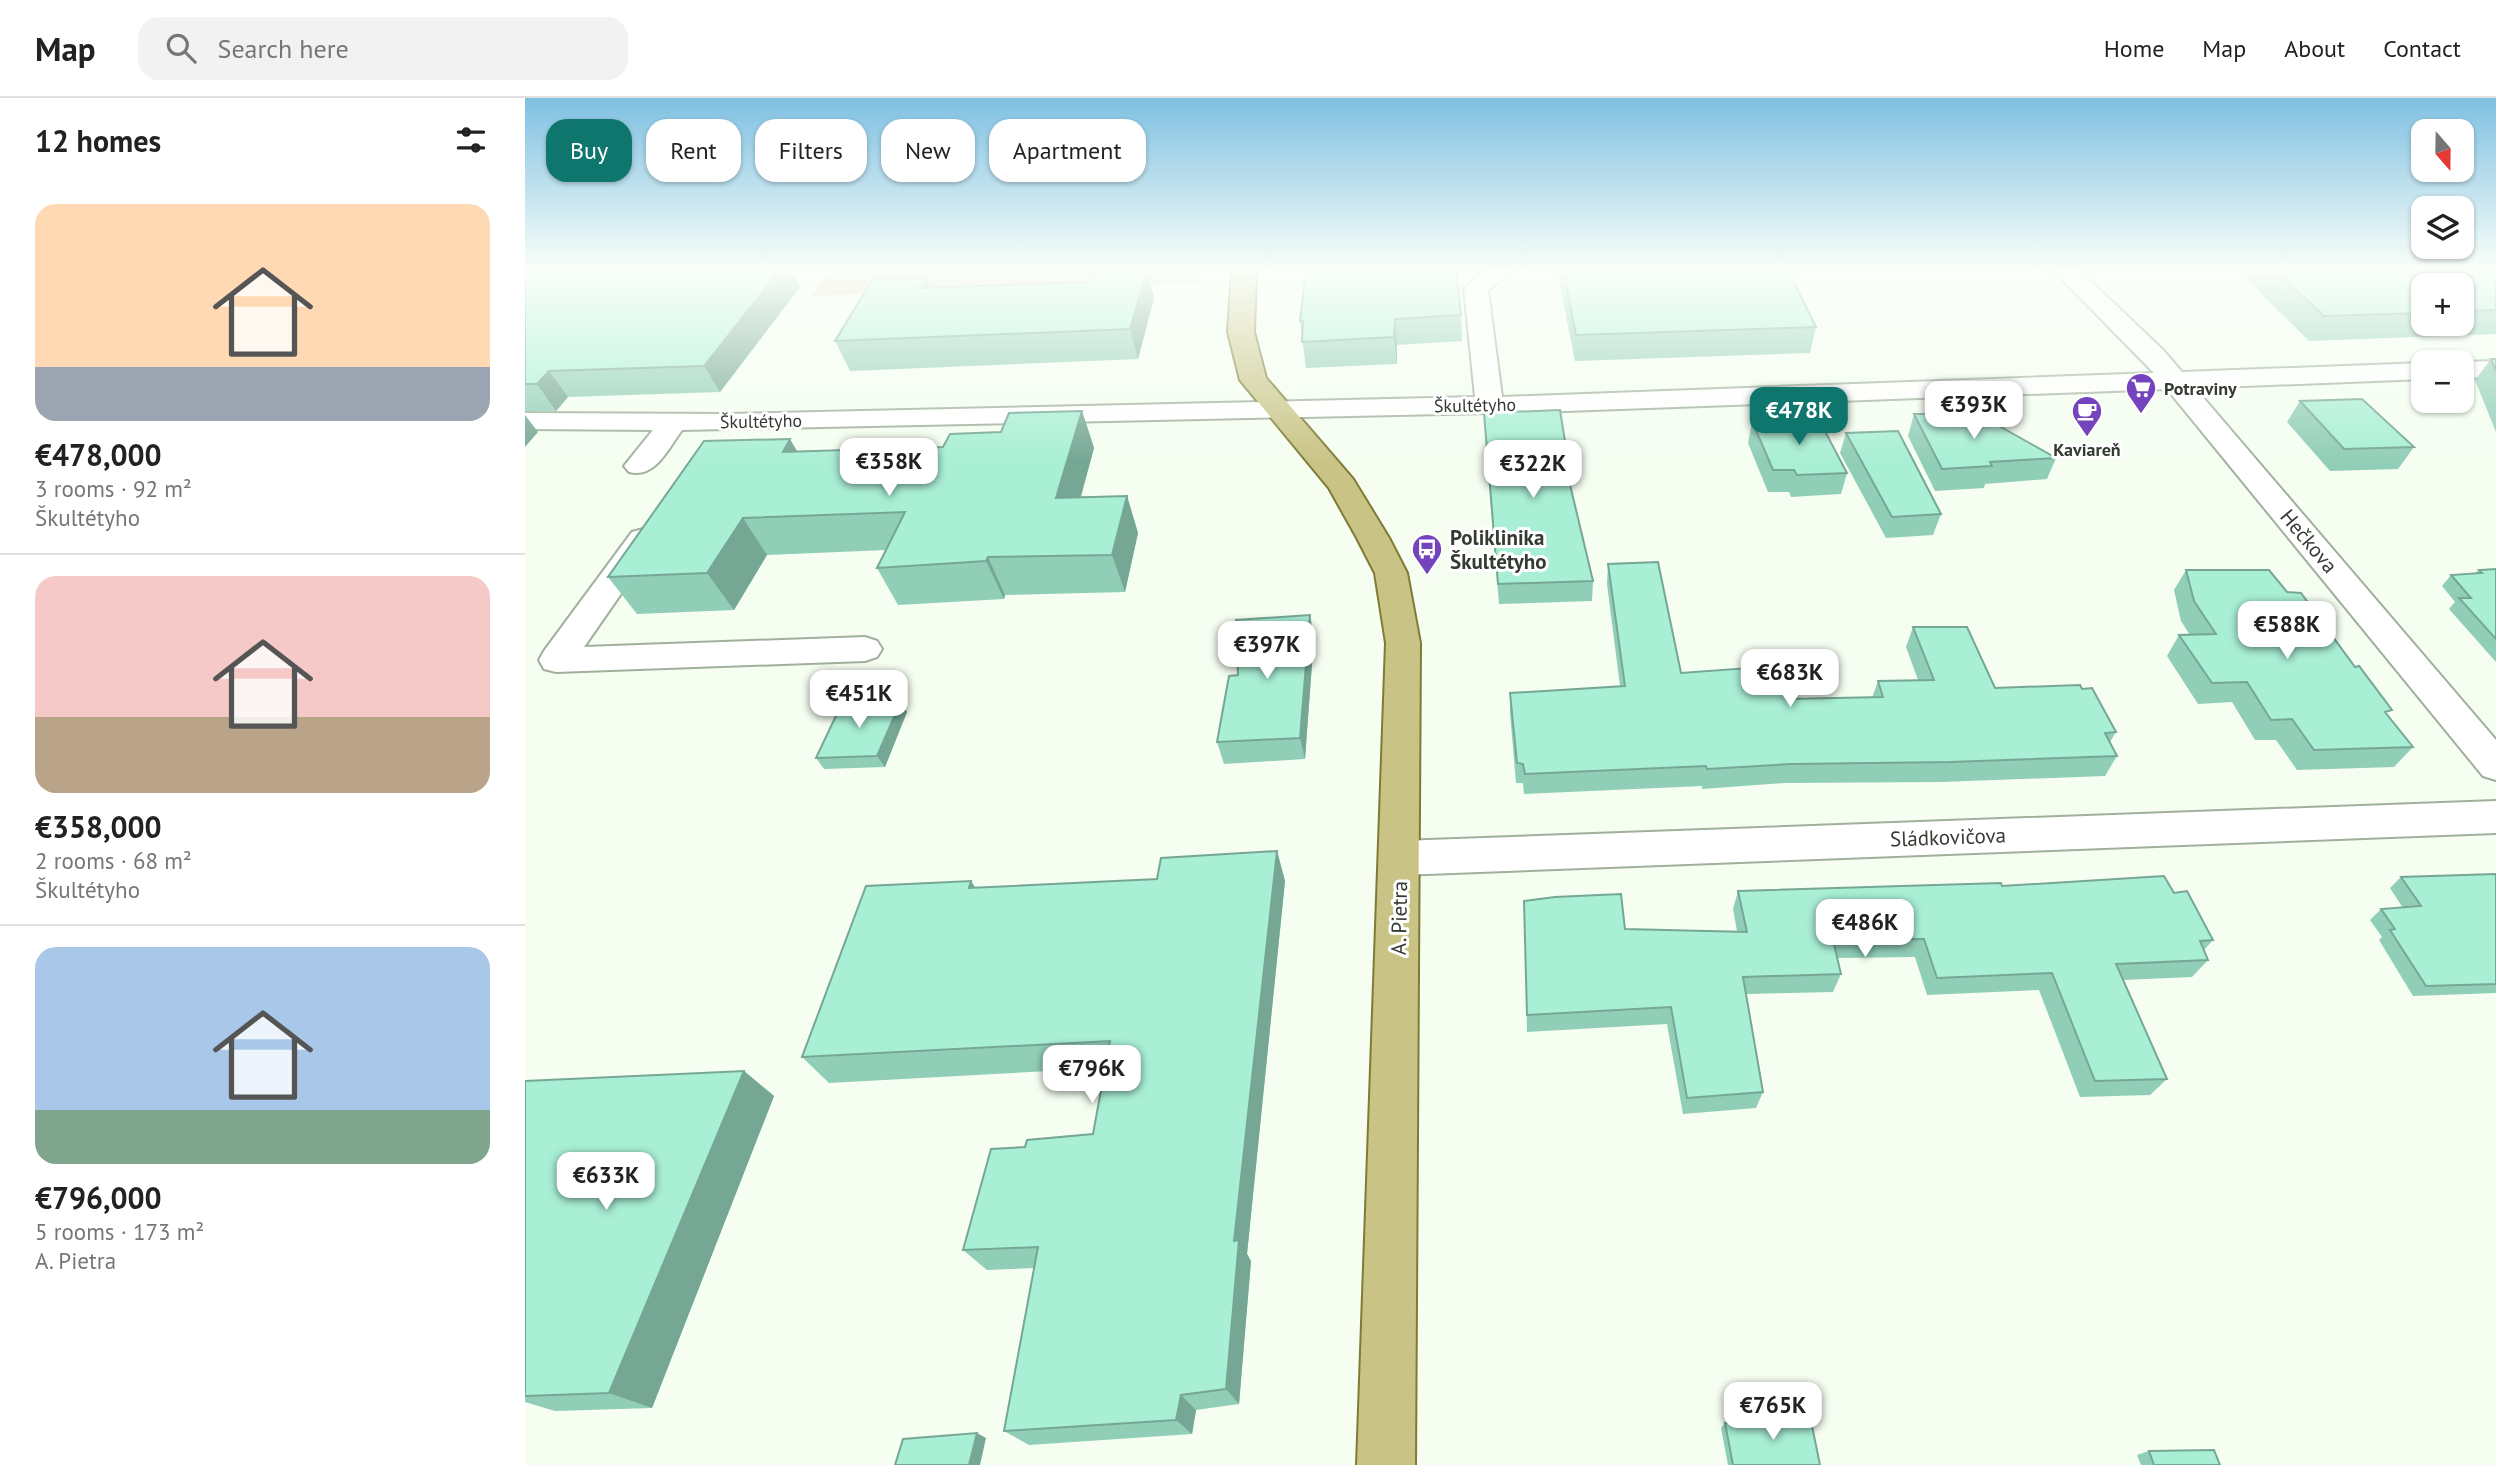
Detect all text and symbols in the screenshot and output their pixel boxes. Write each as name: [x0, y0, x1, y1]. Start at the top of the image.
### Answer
search box: [138, 17, 628, 80]
text: Map: [35, 27, 96, 70]
icon: search: [162, 29, 200, 67]
text: Search here: [218, 32, 349, 65]
text: Home: [2104, 33, 2164, 64]
text: Map: [2202, 33, 2246, 64]
text: About: [2284, 33, 2345, 64]
text: Contact: [2383, 33, 2461, 64]
chip: Buy: [546, 119, 632, 182]
chip: Rent: [646, 119, 741, 182]
chip: Filters: [755, 119, 867, 182]
chip: New: [881, 119, 975, 182]
chip: Apartment: [989, 119, 1146, 182]
north arrow: [2411, 119, 2475, 182]
map controls: [2411, 119, 2474, 413]
text: 12 homes: [35, 121, 161, 160]
icon: filters: [452, 121, 490, 159]
button: layers: [2411, 196, 2474, 259]
icon: home: [200, 249, 326, 375]
button: +: [2411, 273, 2474, 336]
button: −: [2411, 350, 2474, 413]
supermarket icon: Potraviny: [2124, 371, 2158, 415]
place label: Potraviny: [2164, 377, 2237, 400]
pin: €393K: [1925, 382, 2023, 441]
pin: €478K: [1750, 388, 1848, 447]
text: €393K: [1941, 389, 2007, 418]
street label: Škultétyho: [1434, 393, 1516, 417]
cafe icon: Kaviareň: [2070, 394, 2104, 438]
text: €478K: [1766, 395, 1832, 424]
street label: Škultétyho: [720, 409, 802, 433]
text: €478,000: [35, 435, 162, 474]
pin: €358K: [840, 438, 938, 498]
place label: Kaviareň: [2053, 438, 2121, 461]
pin: €322K: [1484, 440, 1582, 500]
text: €358K: [856, 446, 922, 475]
text: €322K: [1500, 448, 1566, 477]
text: 3 rooms · 92 m²: [35, 474, 192, 503]
text: Škultétyho: [35, 503, 140, 532]
street label: Hečkova: [2274, 503, 2344, 579]
place label: Poliklinika Škultétyho: [1450, 524, 1546, 575]
bus stop icon: Poliklinika Škultétyho: [1410, 532, 1444, 576]
pin: €588K: [2238, 602, 2336, 661]
text: €588K: [2254, 609, 2320, 638]
icon: home: [200, 621, 326, 747]
pin: €397K: [1218, 622, 1316, 681]
text: €397K: [1234, 629, 1300, 658]
pin: €683K: [1741, 650, 1839, 709]
text: €683K: [1757, 657, 1823, 686]
pin: €451K: [810, 670, 908, 730]
text: €451K: [826, 678, 892, 707]
text: €358,000: [35, 807, 162, 846]
street label: Sládkovičova: [1890, 821, 2006, 853]
text: 2 rooms · 68 m²: [35, 846, 192, 875]
text: Škultétyho: [35, 875, 140, 904]
street label: A. Pietra: [1385, 881, 1413, 955]
pin: €486K: [1816, 900, 1914, 959]
text: €486K: [1832, 907, 1898, 936]
icon: home: [200, 992, 326, 1118]
pin: €796K: [1043, 1046, 1141, 1105]
text: €796K: [1059, 1053, 1125, 1082]
pin: €633K: [557, 1152, 655, 1212]
text: €633K: [573, 1160, 639, 1189]
text: €796,000: [35, 1178, 162, 1217]
text: 5 rooms · 173 m²: [35, 1217, 204, 1246]
text: A. Pietra: [35, 1246, 116, 1275]
pin: €765K: [1724, 1382, 1822, 1442]
text: €765K: [1740, 1390, 1806, 1419]

